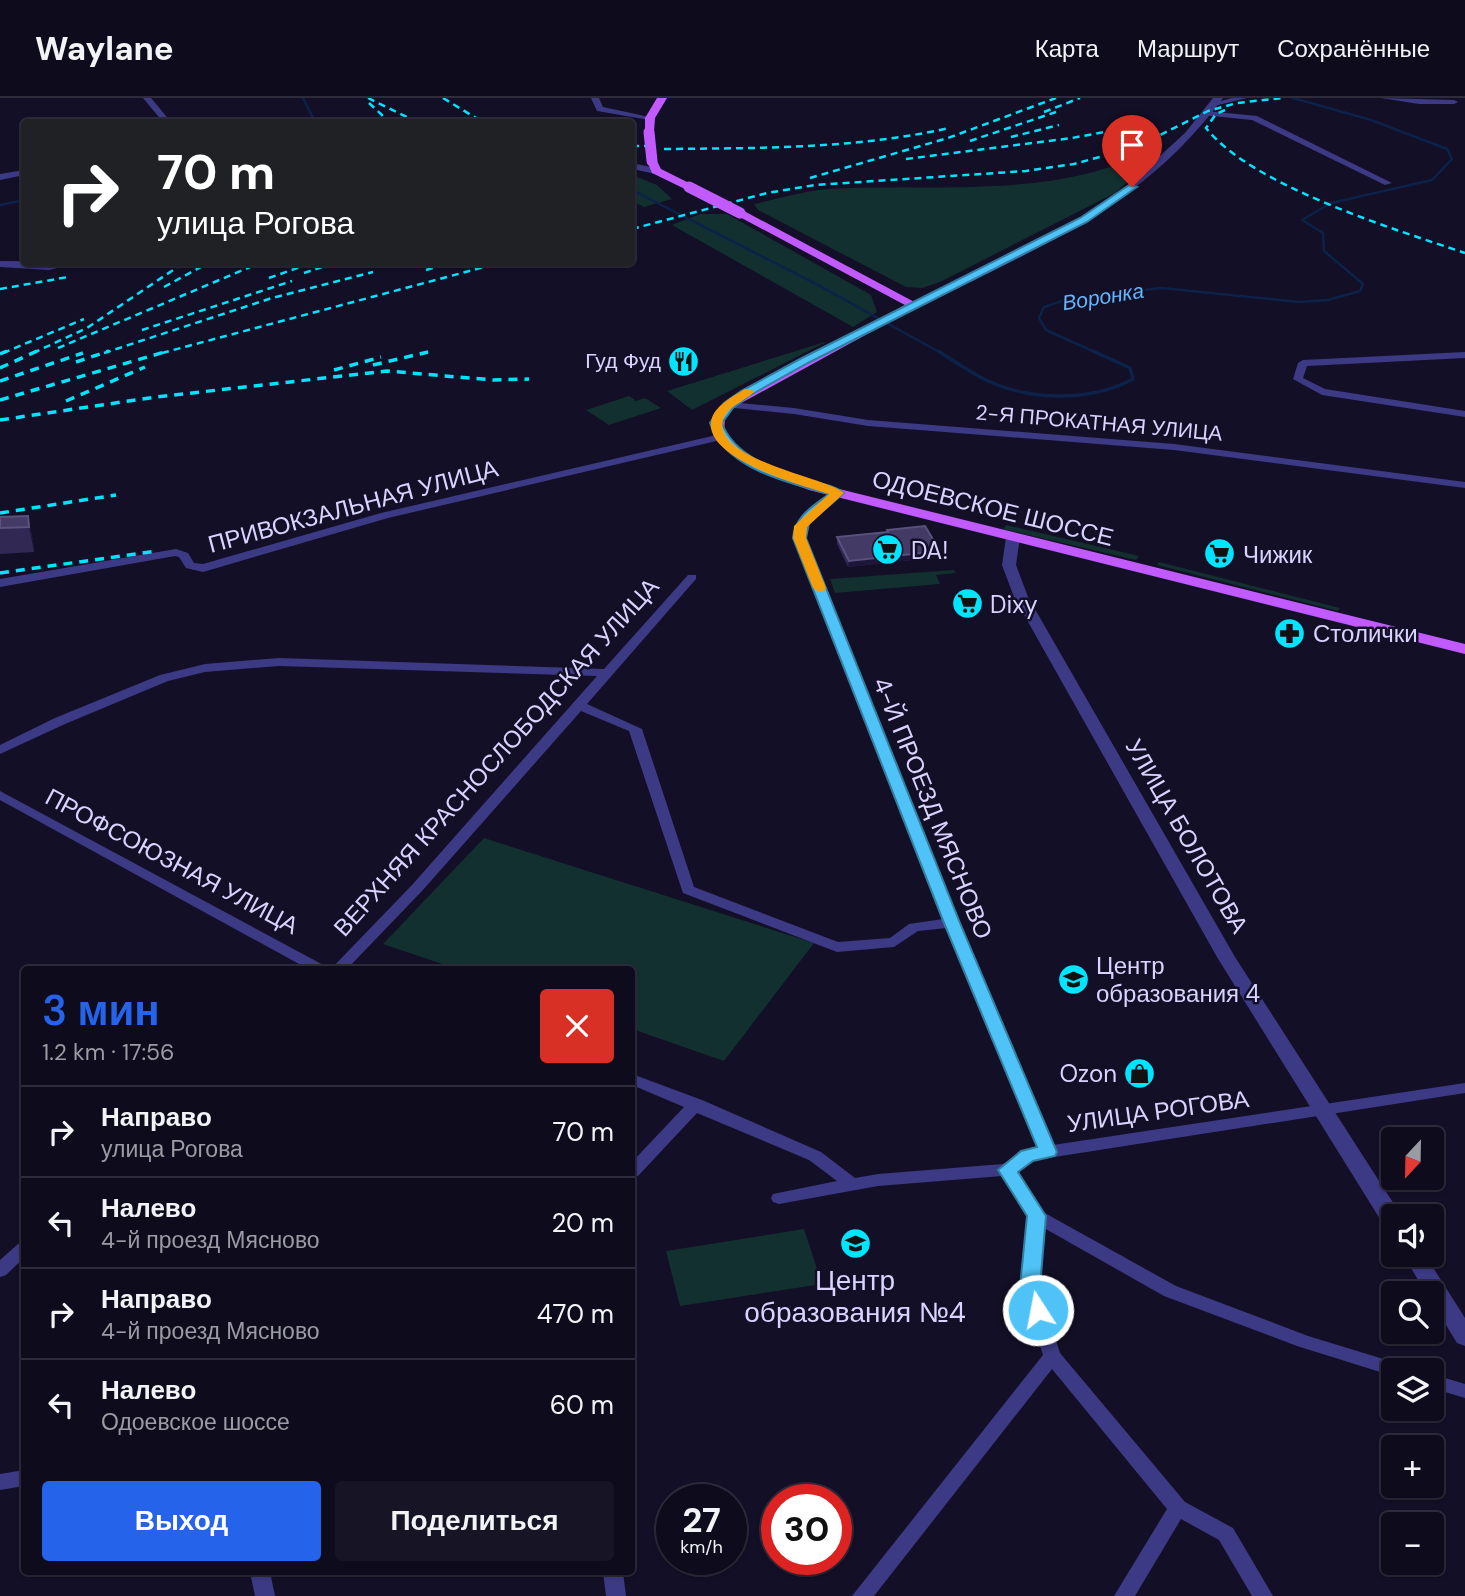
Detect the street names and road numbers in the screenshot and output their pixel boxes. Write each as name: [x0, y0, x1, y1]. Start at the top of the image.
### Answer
street label: 2-Я ПРОКАТНАЯ УЛИЦА: [974, 398, 1224, 448]
street label: ПРИВОКЗАЛЬНАЯ УЛИЦА: [205, 452, 501, 560]
street label: ОДОЕВСКОЕ ШОССЕ: [869, 463, 1117, 553]
street label: ВЕРХНЯЯ КРАСНОСЛОБОДСКАЯ УЛИЦА: [327, 571, 665, 943]
street label: 4-Й ПРОЕЗД МЯСНОВО: [866, 673, 1000, 943]
street label: УЛИЦА БОЛОТОВА: [1119, 733, 1255, 939]
street label: ПРОФСОЮЗНАЯ УЛИЦА: [40, 781, 304, 941]
street label: УЛИЦА РОГОВА: [1065, 1083, 1251, 1139]

